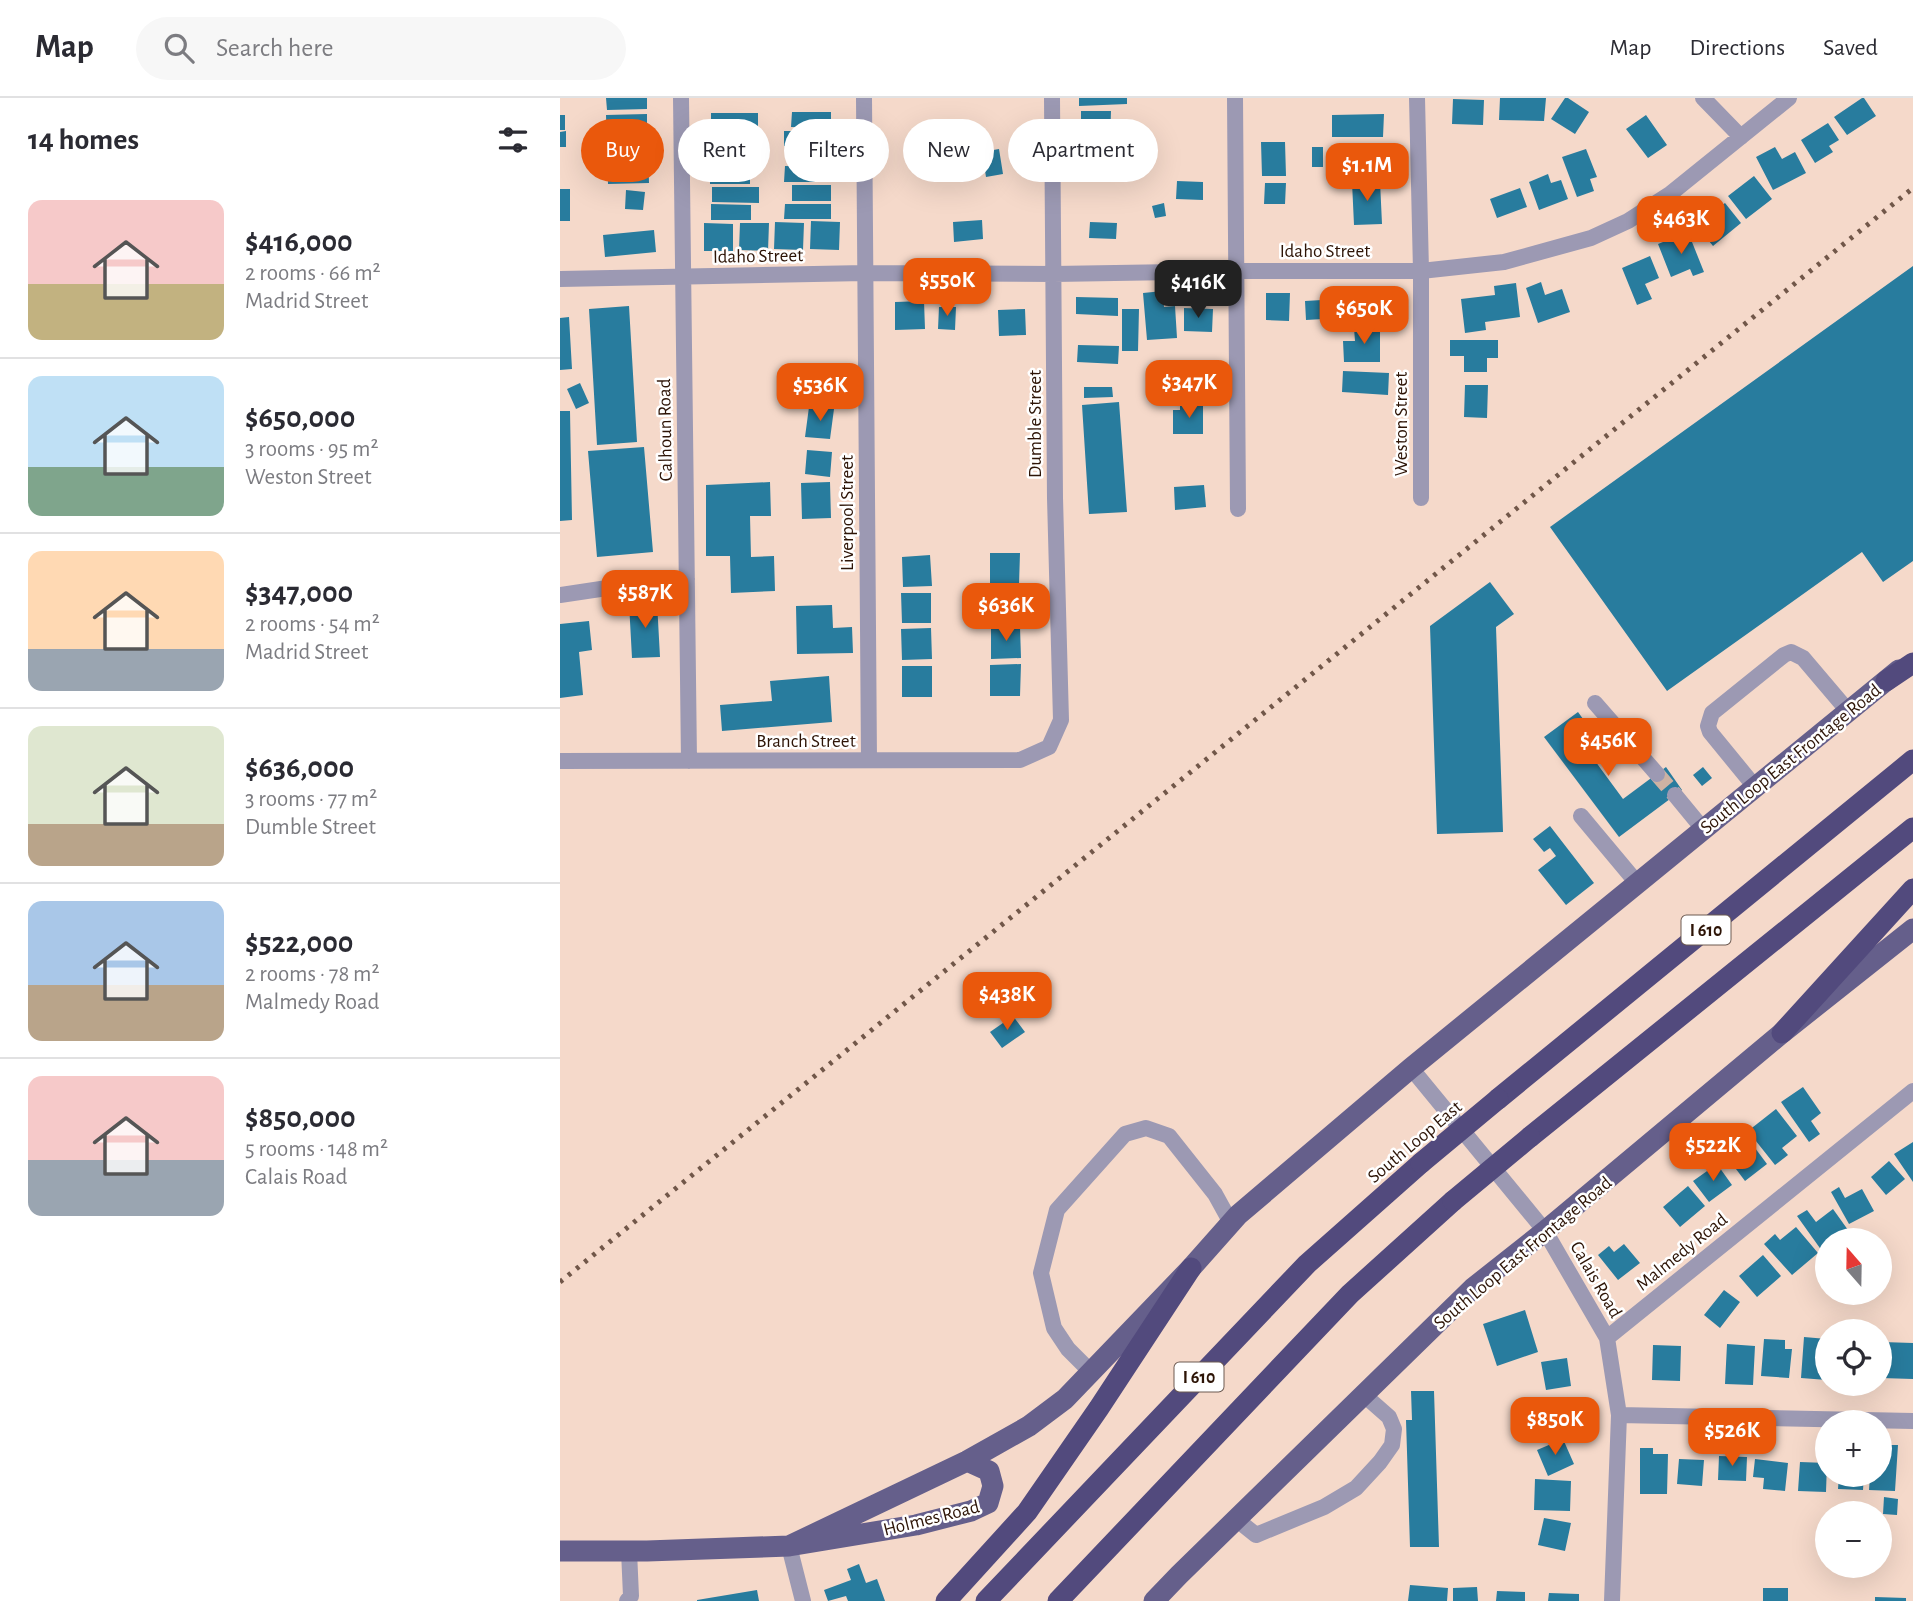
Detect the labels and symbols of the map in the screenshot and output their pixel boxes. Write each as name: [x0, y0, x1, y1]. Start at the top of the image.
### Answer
pin: $1.1M: [1318, 144, 1416, 203]
pin: $463K: [1632, 197, 1730, 256]
street label: Idaho Street: [1280, 242, 1370, 261]
street label: Idaho Street: [713, 246, 803, 267]
pin: $550K: [898, 258, 996, 318]
pin: $416K: [1149, 260, 1247, 320]
pin: $650K: [1315, 286, 1413, 346]
pin: $347K: [1140, 360, 1238, 420]
pin: $536K: [771, 364, 869, 423]
street label: Dumble Street: [1026, 370, 1045, 478]
street label: Weston Street: [1392, 372, 1411, 476]
street label: Calhoun Road: [655, 378, 676, 482]
street label: Liverpool Street: [838, 455, 857, 571]
pin: $587K: [596, 570, 694, 630]
pin: $636K: [957, 584, 1055, 643]
street label: South Loop East Frontage Road: [1697, 681, 1885, 838]
pin: $456K: [1559, 718, 1657, 778]
street label: Branch Street: [756, 732, 856, 751]
road number: I 610: [1682, 916, 1730, 944]
pin: $438K: [958, 972, 1056, 1032]
street label: South Loop East: [1364, 1097, 1466, 1187]
pin: $522K: [1664, 1124, 1762, 1183]
street label: South Loop East Frontage Road: [1430, 1173, 1616, 1333]
street label: Malmedy Road: [1633, 1210, 1731, 1295]
north arrow: [1815, 1228, 1892, 1306]
street label: Calais Road: [1566, 1238, 1625, 1321]
road number: I 610: [1174, 1362, 1224, 1392]
pin: $850K: [1506, 1398, 1604, 1457]
pin: $526K: [1683, 1408, 1781, 1468]
street label: Holmes Road: [881, 1497, 982, 1540]

